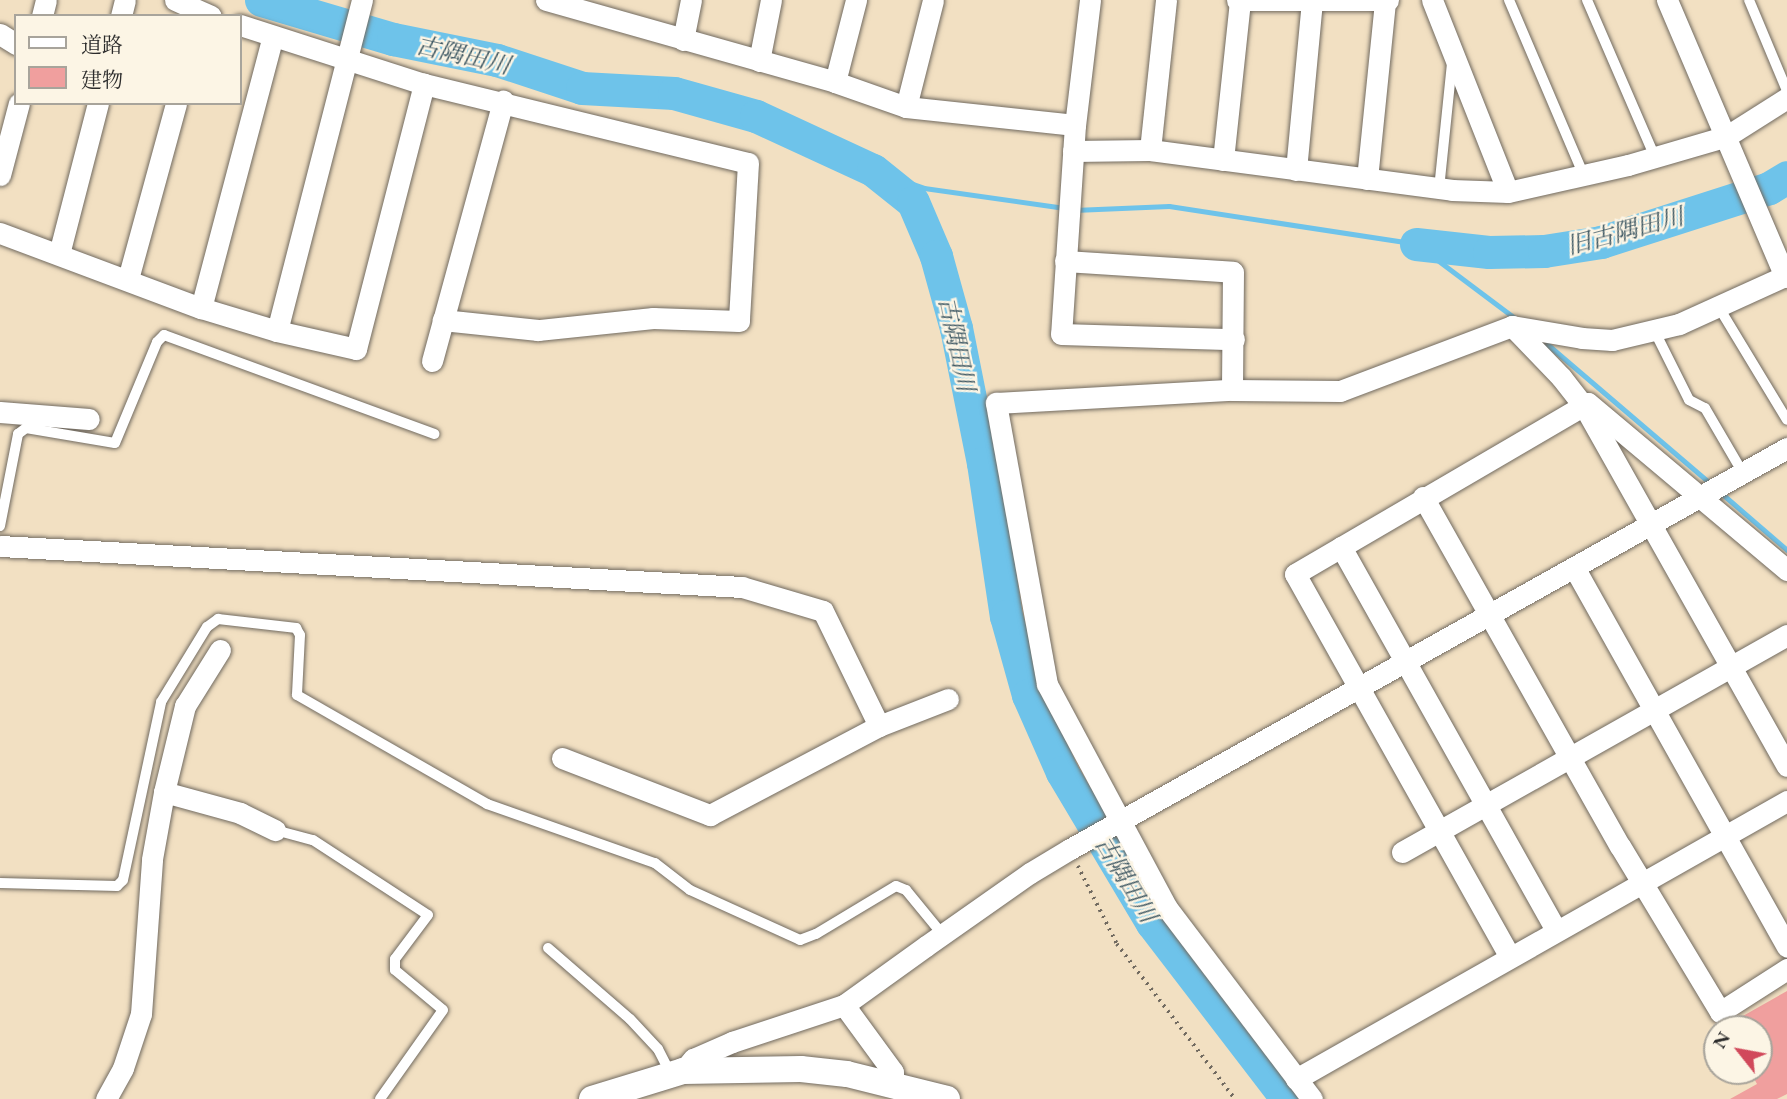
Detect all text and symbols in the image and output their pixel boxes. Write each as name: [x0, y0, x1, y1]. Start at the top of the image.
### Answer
legend: [14, 14, 242, 105]
water label: 古隅田川: [413, 30, 513, 80]
text: 道路: [81, 31, 123, 58]
text: 建物: [81, 66, 123, 93]
water label: 旧古隅田川: [1563, 202, 1687, 260]
water label: 古隅田川: [933, 294, 981, 394]
water label: 古隅田川: [1089, 830, 1163, 928]
north arrow: [1703, 1015, 1773, 1085]
text: N: [1707, 1027, 1736, 1053]

